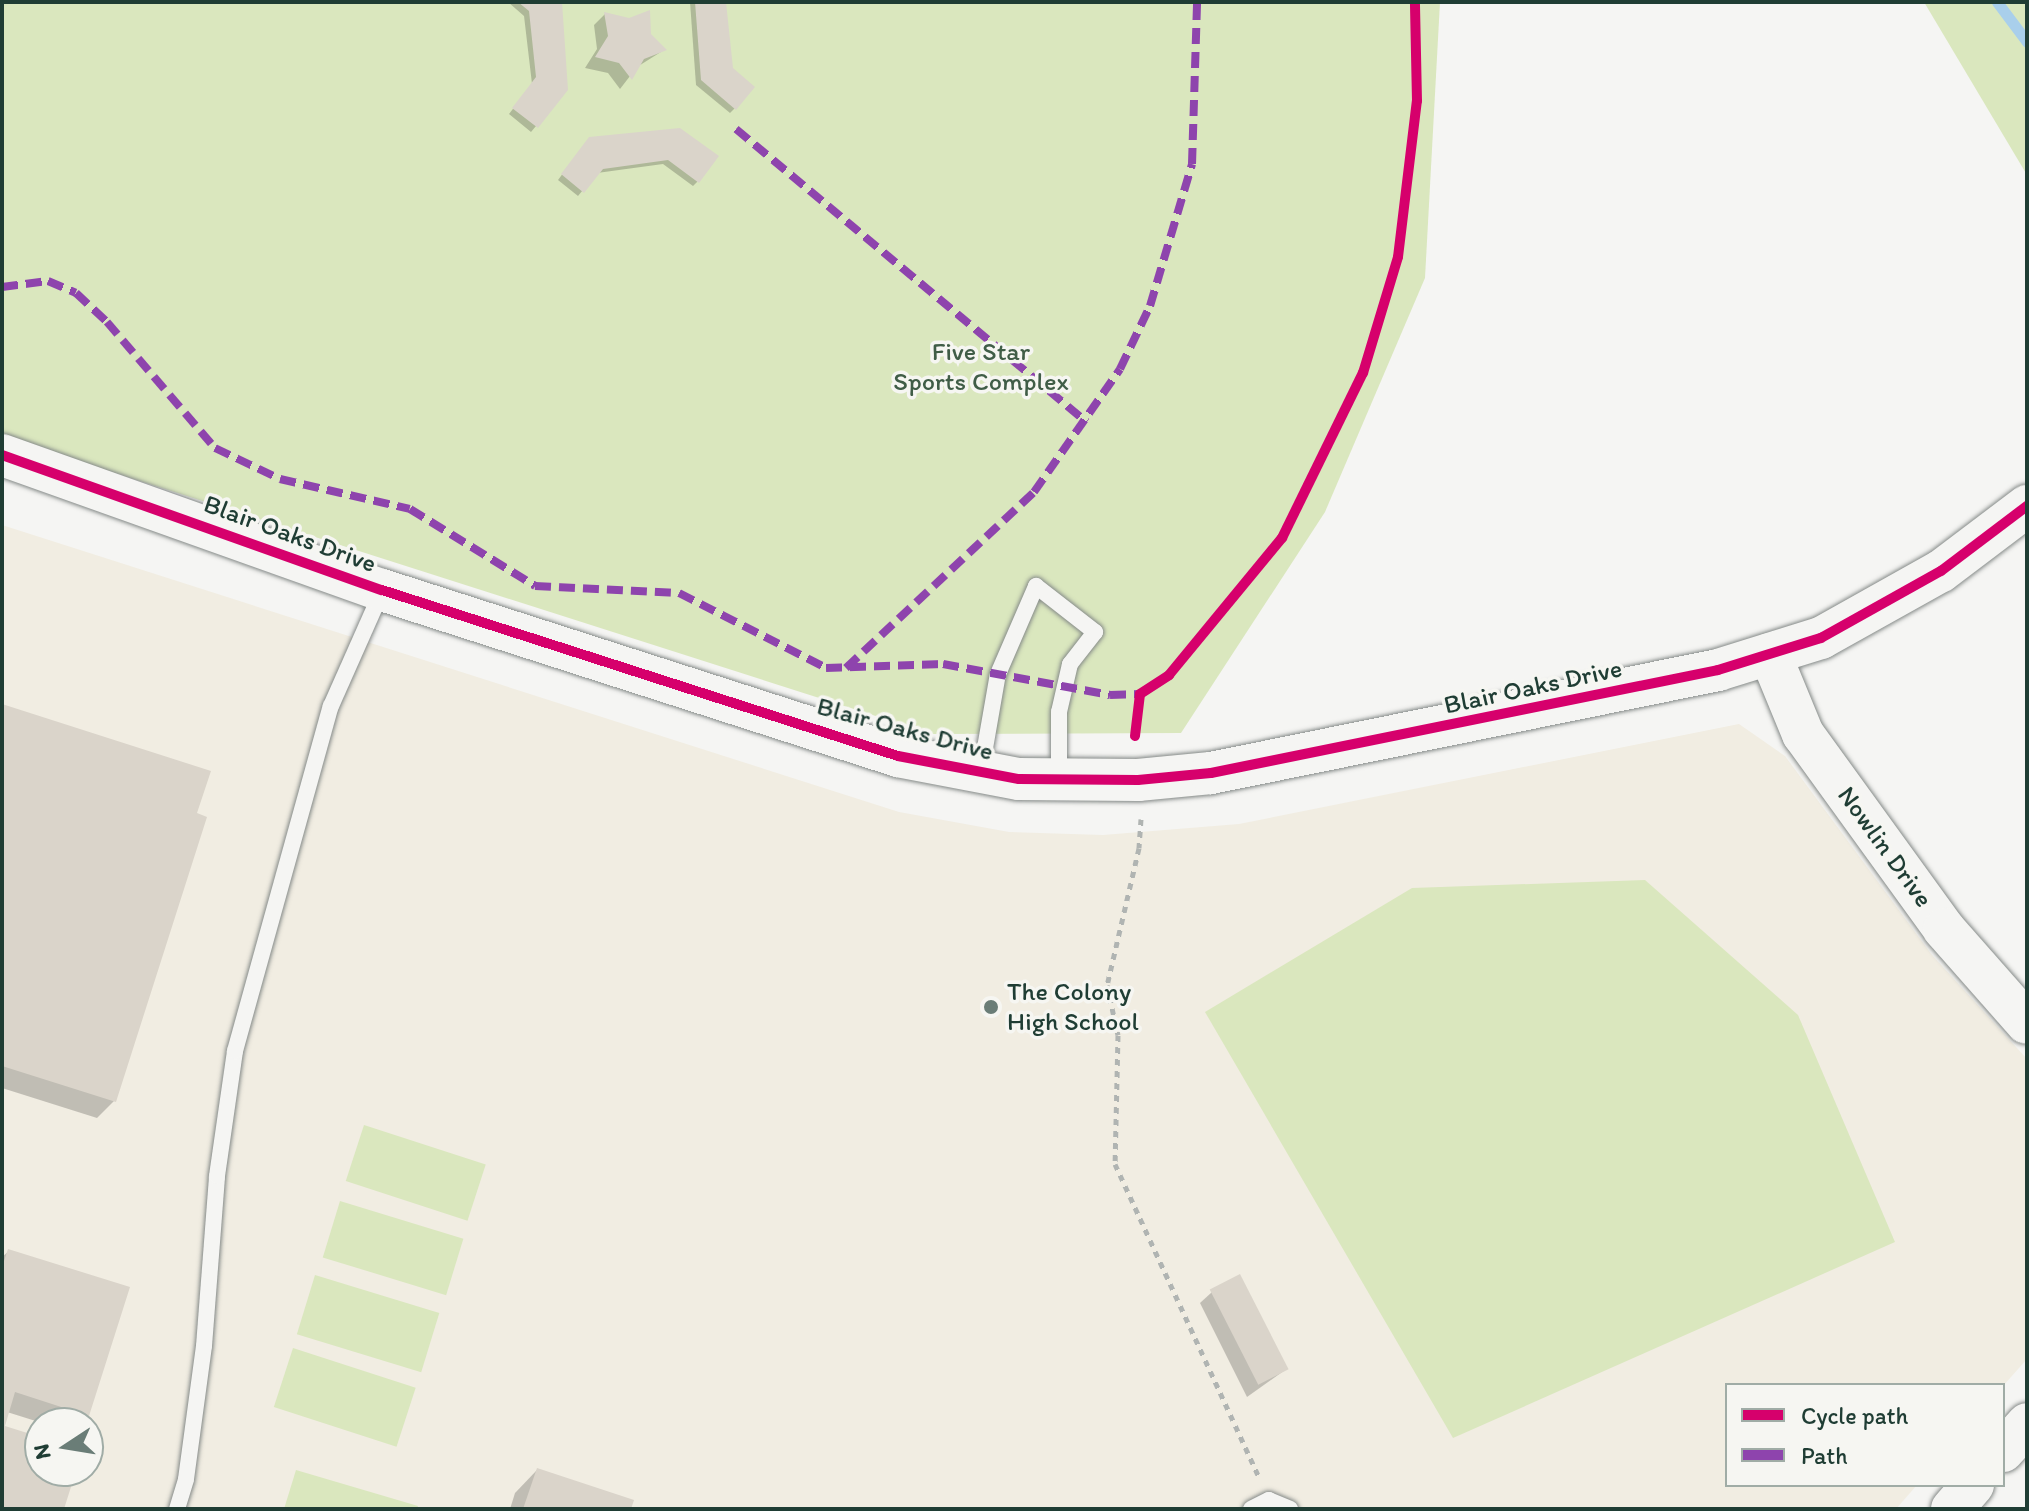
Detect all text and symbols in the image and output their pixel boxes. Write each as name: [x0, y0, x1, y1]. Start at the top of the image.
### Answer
park label: Five Star Sports Complex: [893, 336, 1069, 398]
street label: Blair Oaks Drive: [199, 488, 381, 580]
street label: Blair Oaks Drive: [1441, 653, 1625, 721]
street label: Blair Oaks Drive: [813, 690, 997, 768]
street label: Nowlin Drive: [1831, 780, 1939, 914]
place label: The Colony High School: [1007, 976, 1138, 1038]
marker: The Colony High School: [982, 998, 1000, 1016]
legend: [1725, 1383, 2005, 1487]
text: Cycle path: [1801, 1401, 1908, 1430]
north arrow: [24, 1407, 104, 1487]
text: Path: [1801, 1441, 1848, 1470]
text: N: [27, 1442, 57, 1462]

